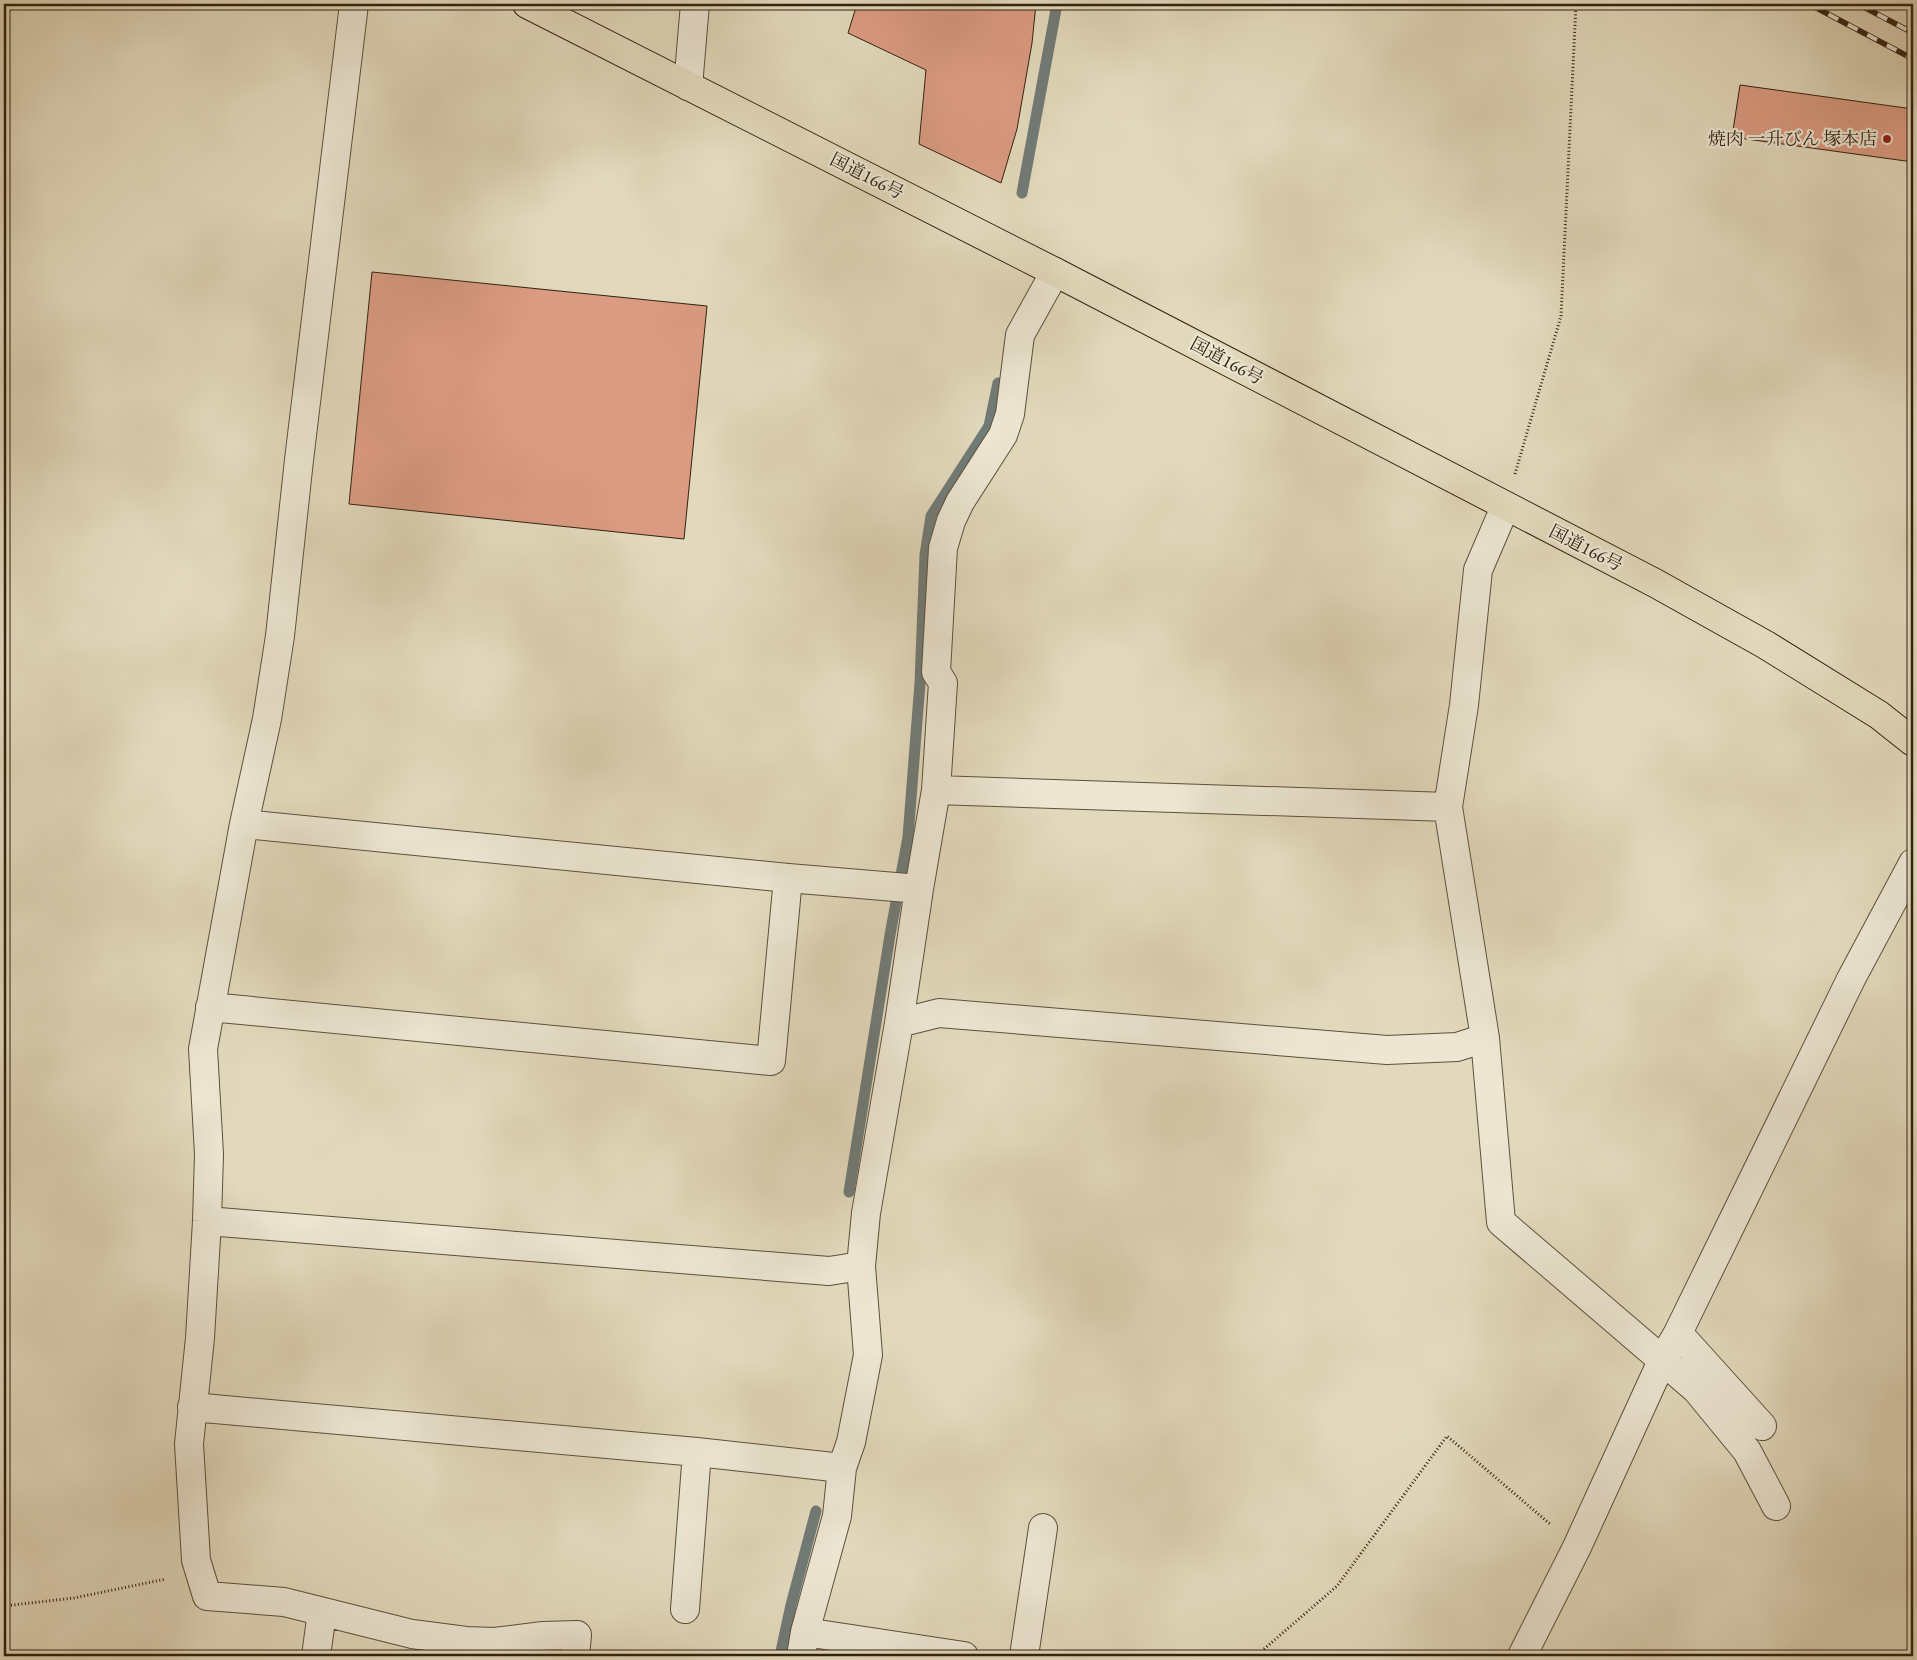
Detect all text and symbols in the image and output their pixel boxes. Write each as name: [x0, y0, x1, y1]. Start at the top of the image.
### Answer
place label: 焼肉 一升びん 塚本店: [1708, 127, 1877, 150]
marker: 焼肉 一升びん 塚本店: [1881, 133, 1893, 145]
street label: 国道166号: [826, 147, 908, 204]
street label: 国道166号: [1187, 332, 1268, 389]
street label: 国道166号: [1545, 519, 1627, 576]

